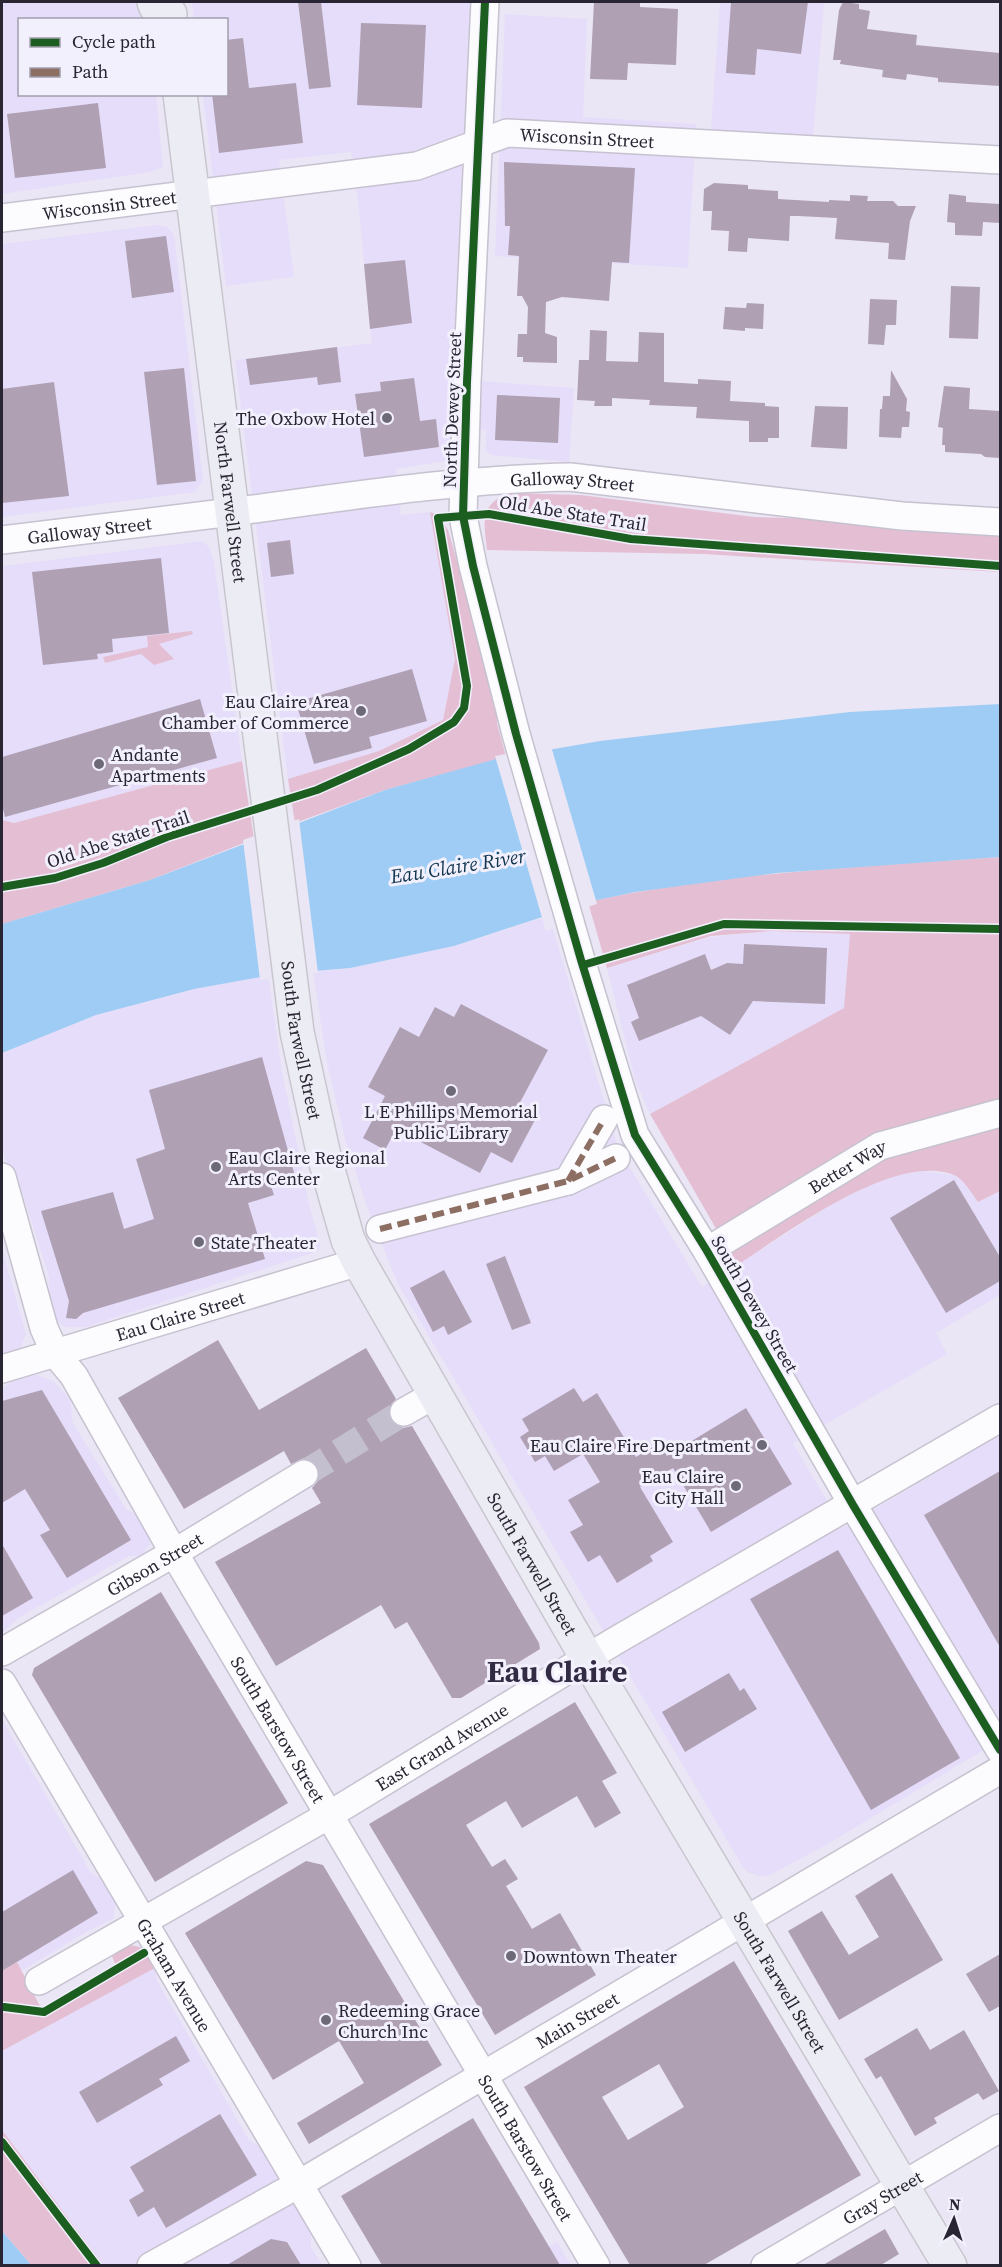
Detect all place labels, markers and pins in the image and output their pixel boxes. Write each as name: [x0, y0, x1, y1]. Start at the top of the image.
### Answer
place label: The Oxbow Hotel: [236, 406, 375, 431]
marker: The Oxbow Hotel: [380, 411, 394, 425]
place label: Eau Claire Area Chamber of Commerce: [161, 689, 350, 735]
marker: Eau Claire Area Chamber of Commerce: [354, 704, 368, 718]
place label: Andante Apartments: [111, 742, 206, 788]
marker: Andante Apartments: [92, 757, 106, 771]
marker: L E Phillips Memorial Public Library: [444, 1084, 458, 1098]
place label: L E Phillips Memorial Public Library: [364, 1099, 538, 1145]
place label: Eau Claire Regional Arts Center: [228, 1145, 385, 1191]
marker: Eau Claire Regional Arts Center: [209, 1160, 223, 1174]
place label: State Theater: [211, 1230, 317, 1255]
marker: State Theater: [192, 1235, 206, 1249]
place label: Eau Claire Fire Department: [530, 1433, 750, 1458]
marker: Eau Claire Fire Department: [755, 1438, 769, 1452]
place label: Eau Claire City Hall: [642, 1464, 724, 1510]
marker: Eau Claire City Hall: [729, 1479, 743, 1493]
place label: Downtown Theater: [523, 1944, 677, 1969]
marker: Downtown Theater: [504, 1949, 518, 1963]
place label: Redeeming Grace Church Inc: [338, 1998, 480, 2044]
marker: Redeeming Grace Church Inc: [319, 2013, 333, 2027]

